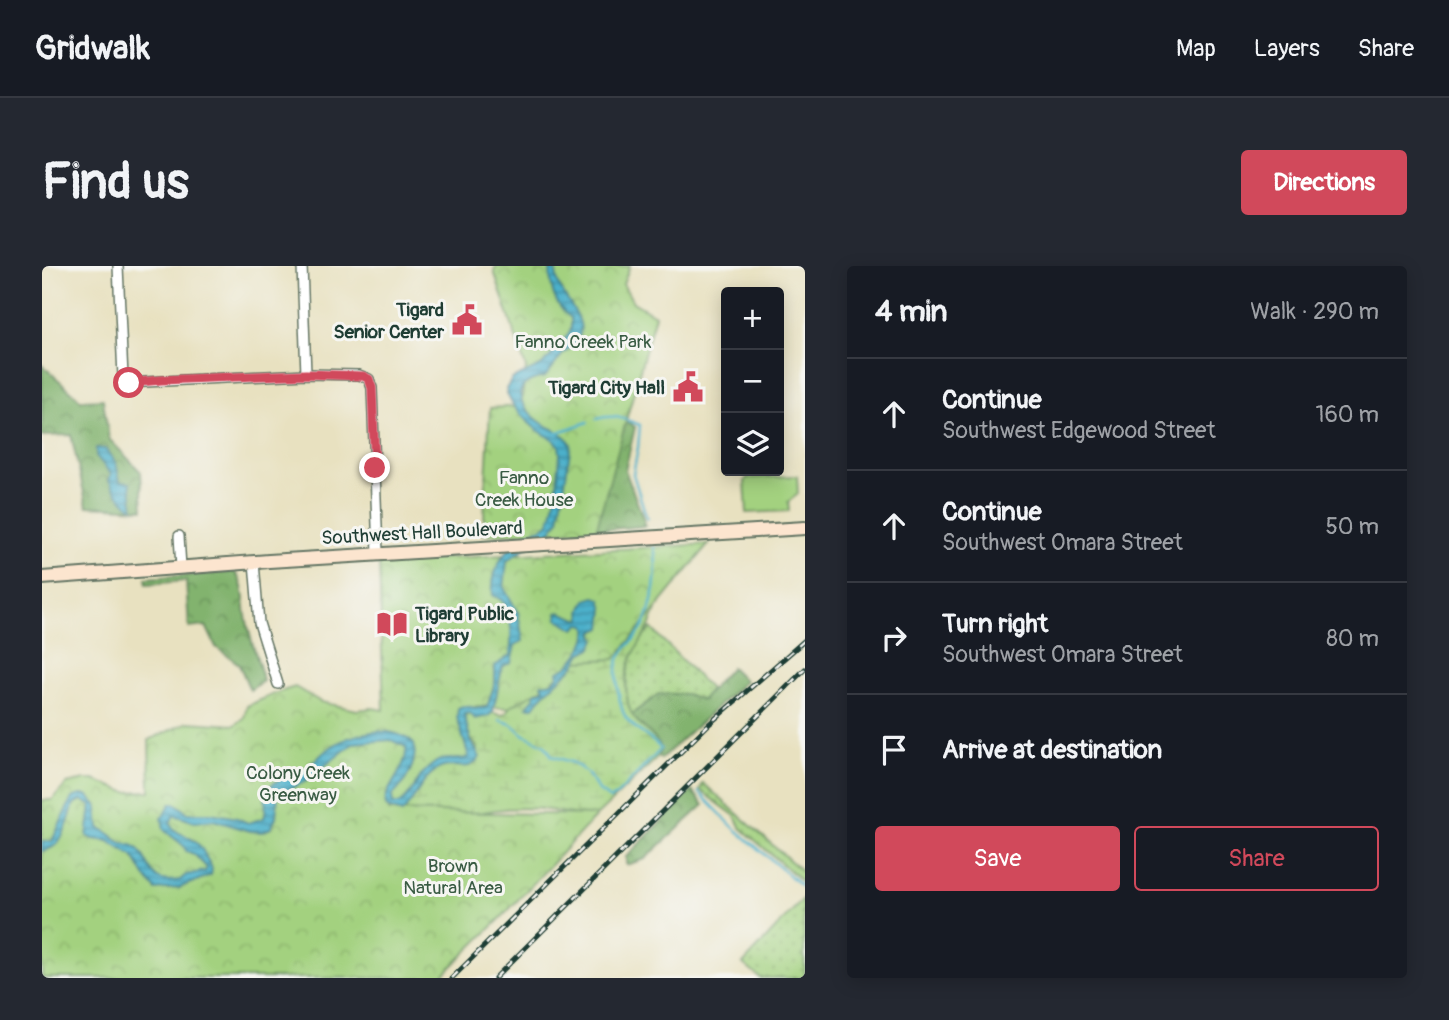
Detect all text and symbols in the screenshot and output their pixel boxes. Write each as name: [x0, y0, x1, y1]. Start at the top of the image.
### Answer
text: Gridwalk: [35, 28, 150, 69]
text: Map: [1176, 34, 1216, 63]
text: Layers: [1254, 34, 1320, 63]
text: Share: [1358, 34, 1414, 63]
button: Directions: [1241, 150, 1407, 215]
text: Find us: [42, 152, 189, 213]
map controls: [721, 287, 784, 476]
button: +: [721, 287, 784, 350]
text: 4 min: [875, 293, 948, 330]
text: Walk · 290 m: [1250, 297, 1379, 326]
place label: Tigard Senior Center: [334, 298, 444, 344]
public building icon: Tigard Senior Center: [450, 303, 484, 337]
park label: Fanno Creek Park: [515, 330, 652, 354]
button: −: [721, 350, 784, 413]
route start: [113, 367, 144, 398]
public building icon: Tigard City Hall: [671, 370, 705, 404]
place label: Tigard City Hall: [547, 376, 665, 400]
text: Continue: [942, 384, 1042, 416]
icon: ahead: [875, 395, 913, 433]
text: 160 m: [1315, 400, 1379, 429]
button: layers: [721, 413, 784, 476]
text: Southwest Edgewood Street: [942, 416, 1216, 445]
route end: [359, 452, 390, 483]
park label: Fanno Creek House: [475, 466, 574, 512]
text: Continue: [942, 496, 1042, 528]
icon: ahead: [875, 507, 913, 545]
text: 50 m: [1325, 512, 1379, 541]
street label: Southwest Hall Boulevard: [321, 516, 523, 550]
text: Southwest Omara Street: [942, 528, 1183, 557]
place label: Tigard Public Library: [414, 602, 514, 648]
library icon: Tigard Public Library: [375, 607, 409, 641]
text: Turn right: [942, 608, 1048, 640]
icon: right: [875, 619, 913, 657]
text: 80 m: [1326, 624, 1379, 653]
text: Southwest Omara Street: [942, 640, 1183, 669]
icon: arrive: [875, 731, 913, 769]
text: Arrive at destination: [942, 734, 1162, 766]
park label: Colony Creek Greenway: [246, 761, 350, 807]
button: Save: [875, 826, 1120, 891]
button: Share: [1134, 826, 1379, 891]
park label: Brown Natural Area: [403, 854, 503, 900]

